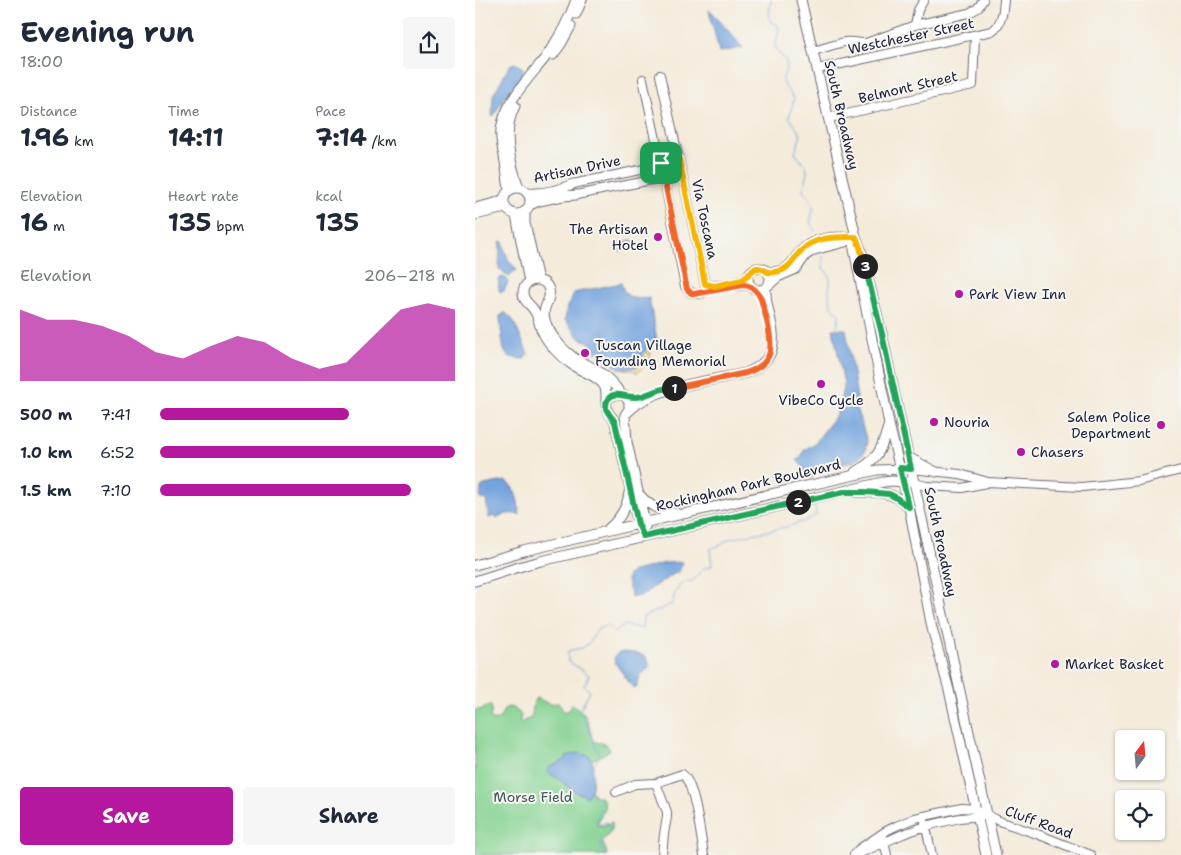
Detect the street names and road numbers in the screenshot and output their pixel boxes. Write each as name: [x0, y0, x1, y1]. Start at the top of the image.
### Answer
street label: Westchester Street: [846, 14, 976, 58]
street label: South Broadway: [821, 58, 863, 172]
street label: Belmont Street: [857, 67, 959, 107]
street label: Artisan Drive: [532, 151, 622, 187]
street label: Via Toscana: [688, 177, 722, 261]
street label: Rockingham Park Boulevard: [654, 455, 842, 515]
street label: South Broadway: [921, 485, 961, 599]
street label: Cluff Road: [1003, 801, 1076, 843]

